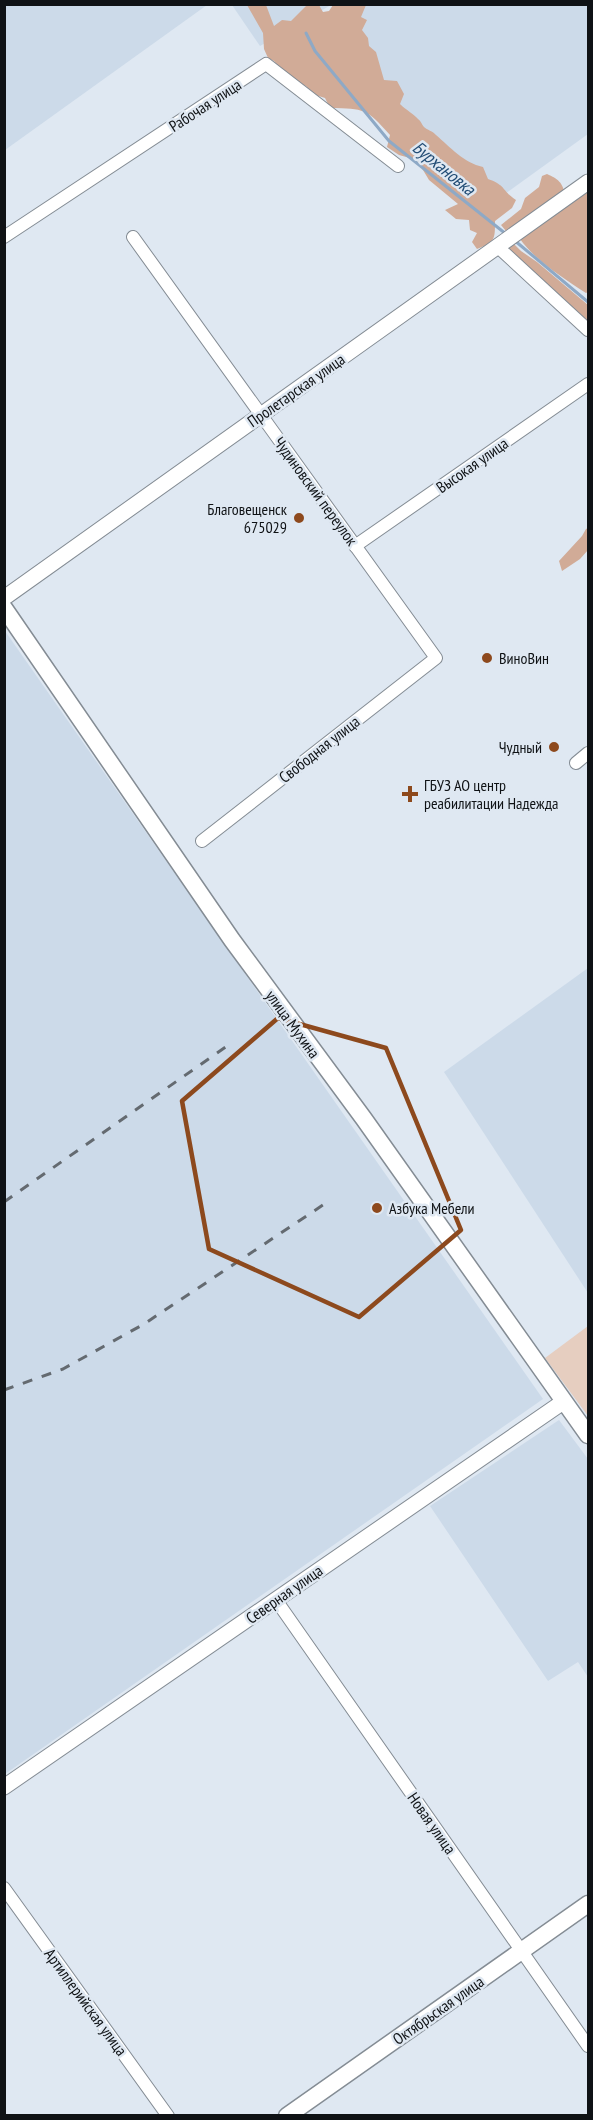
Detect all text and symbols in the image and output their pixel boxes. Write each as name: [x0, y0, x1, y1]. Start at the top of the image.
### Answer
street label: Рабочая улица: [165, 74, 245, 136]
water label: Бурхановка: [408, 136, 481, 201]
street label: Пролетарская улица: [243, 349, 349, 431]
street label: Чудиновский переулок: [270, 433, 363, 550]
street label: Высокая улица: [432, 433, 512, 497]
place label: Благовещенск 675029: [207, 499, 288, 537]
marker: Благовещенск 675029: [292, 511, 306, 525]
place label: ВиноВин: [499, 648, 549, 668]
marker: ВиноВин: [480, 651, 494, 665]
street label: Свободная улица: [275, 711, 363, 787]
place label: Чудный: [499, 737, 542, 757]
marker: Чудный: [547, 740, 561, 754]
place label: ГБУЗ АО центр реабилитации Надежда: [424, 775, 558, 813]
marker: ГБУЗ АО центр реабилитации Надежда: [401, 785, 419, 803]
street label: улица Мухина: [262, 986, 324, 1062]
place label: Азбука Мебели: [389, 1198, 475, 1218]
marker: Азбука Мебели: [370, 1201, 384, 1215]
street label: Северная улица: [242, 1560, 326, 1628]
street label: Новая улица: [404, 1788, 460, 1858]
street label: Артиллерийская улица: [40, 1944, 132, 2060]
street label: Октябрьская улица: [389, 1971, 487, 2049]

